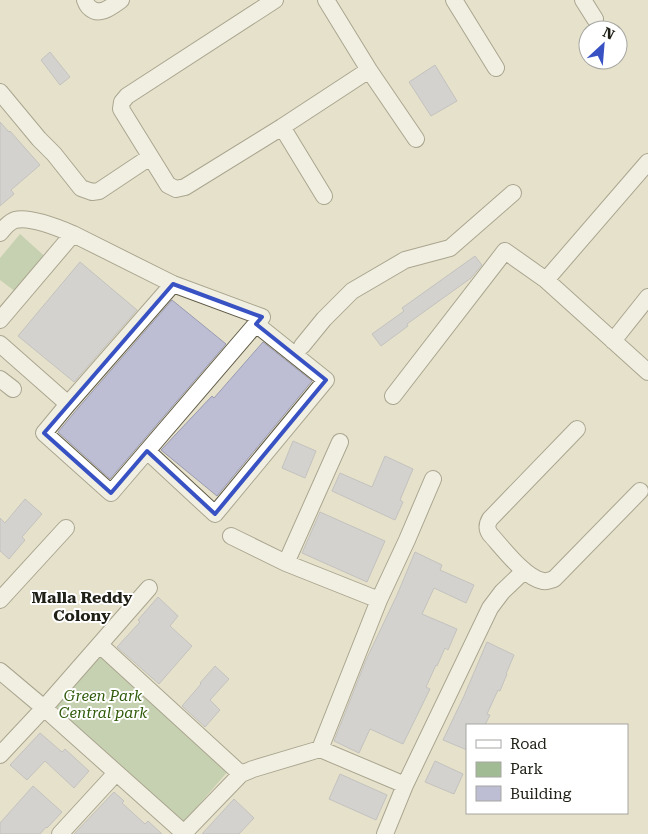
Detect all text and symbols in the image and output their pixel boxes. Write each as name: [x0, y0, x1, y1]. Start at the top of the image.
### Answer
north arrow: [578, 20, 628, 70]
text: N: [600, 24, 617, 43]
district label: Malla Reddy Colony: [32, 588, 133, 625]
park label: Green Park Central park: [59, 687, 148, 722]
legend: [466, 724, 628, 814]
text: Road: [510, 735, 547, 753]
text: Park: [510, 760, 544, 778]
text: Building: [510, 785, 572, 803]

